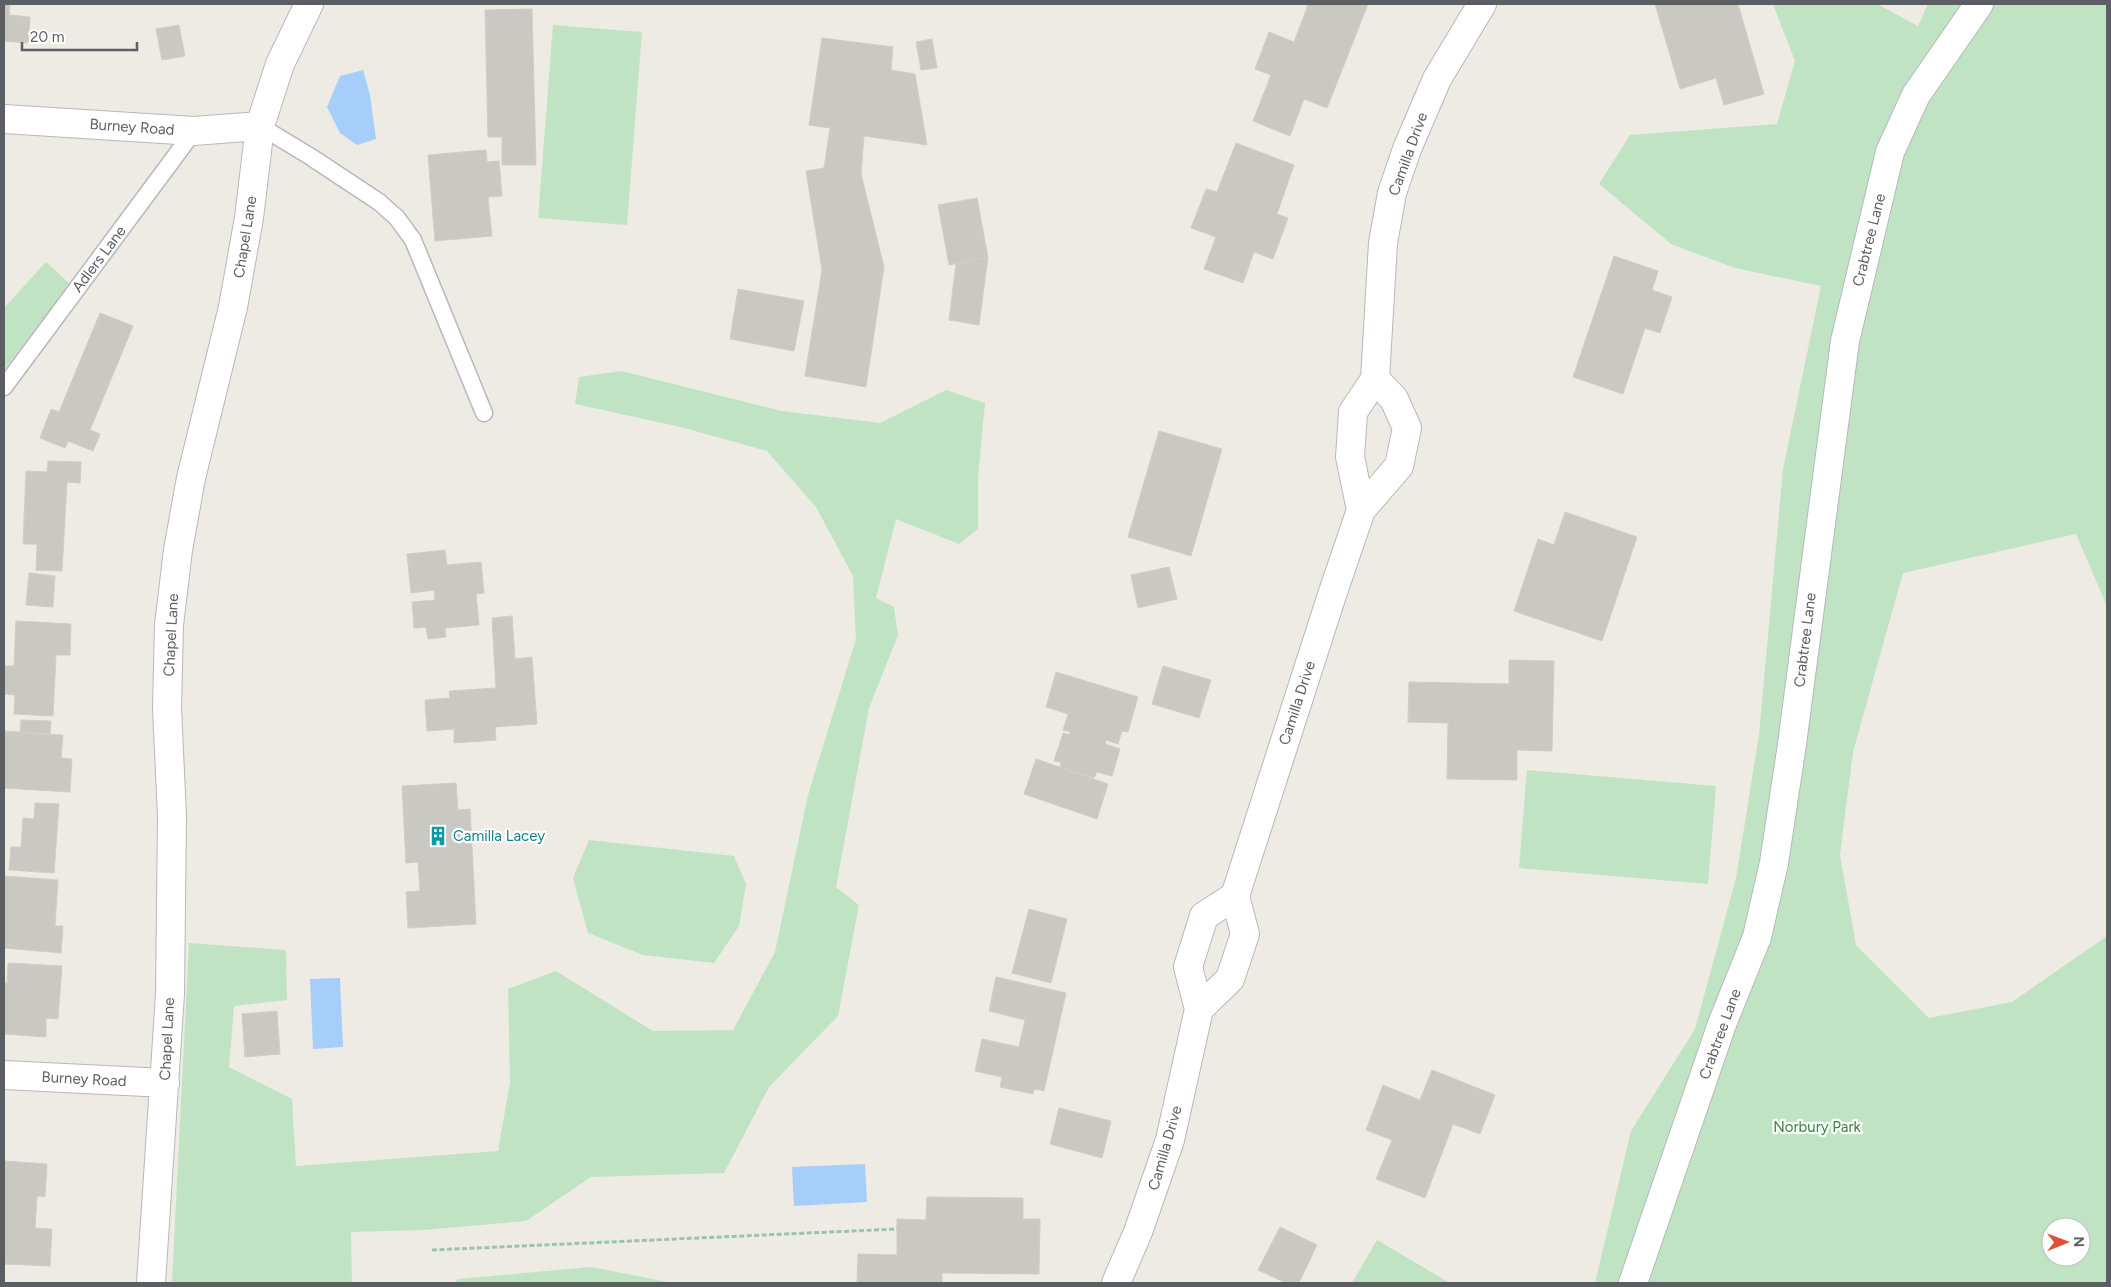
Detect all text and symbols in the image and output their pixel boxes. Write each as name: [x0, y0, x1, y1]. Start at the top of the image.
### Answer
scale bar: [22, 20, 138, 52]
text: 20 m: [30, 28, 64, 46]
street label: Camilla Drive: [1385, 110, 1431, 198]
street label: Burney Road: [89, 115, 175, 139]
street label: Crabtree Lane: [1849, 192, 1889, 288]
street label: Chapel Lane: [230, 195, 260, 279]
street label: Adlers Lane: [68, 222, 130, 296]
street label: Crabtree Lane: [1790, 592, 1820, 688]
street label: Chapel Lane: [160, 593, 182, 677]
street label: Camilla Drive: [1275, 659, 1319, 747]
building icon: Camilla Lacey: [427, 825, 449, 847]
place label: Camilla Lacey: [453, 827, 545, 845]
street label: Crabtree Lane: [1695, 986, 1745, 1082]
street label: Chapel Lane: [156, 997, 178, 1081]
street label: Burney Road: [41, 1068, 127, 1090]
street label: Camilla Drive: [1144, 1104, 1186, 1192]
park label: Norbury Park: [1773, 1118, 1862, 1136]
north arrow: [2041, 1217, 2091, 1267]
text: N: [2070, 1236, 2087, 1247]

